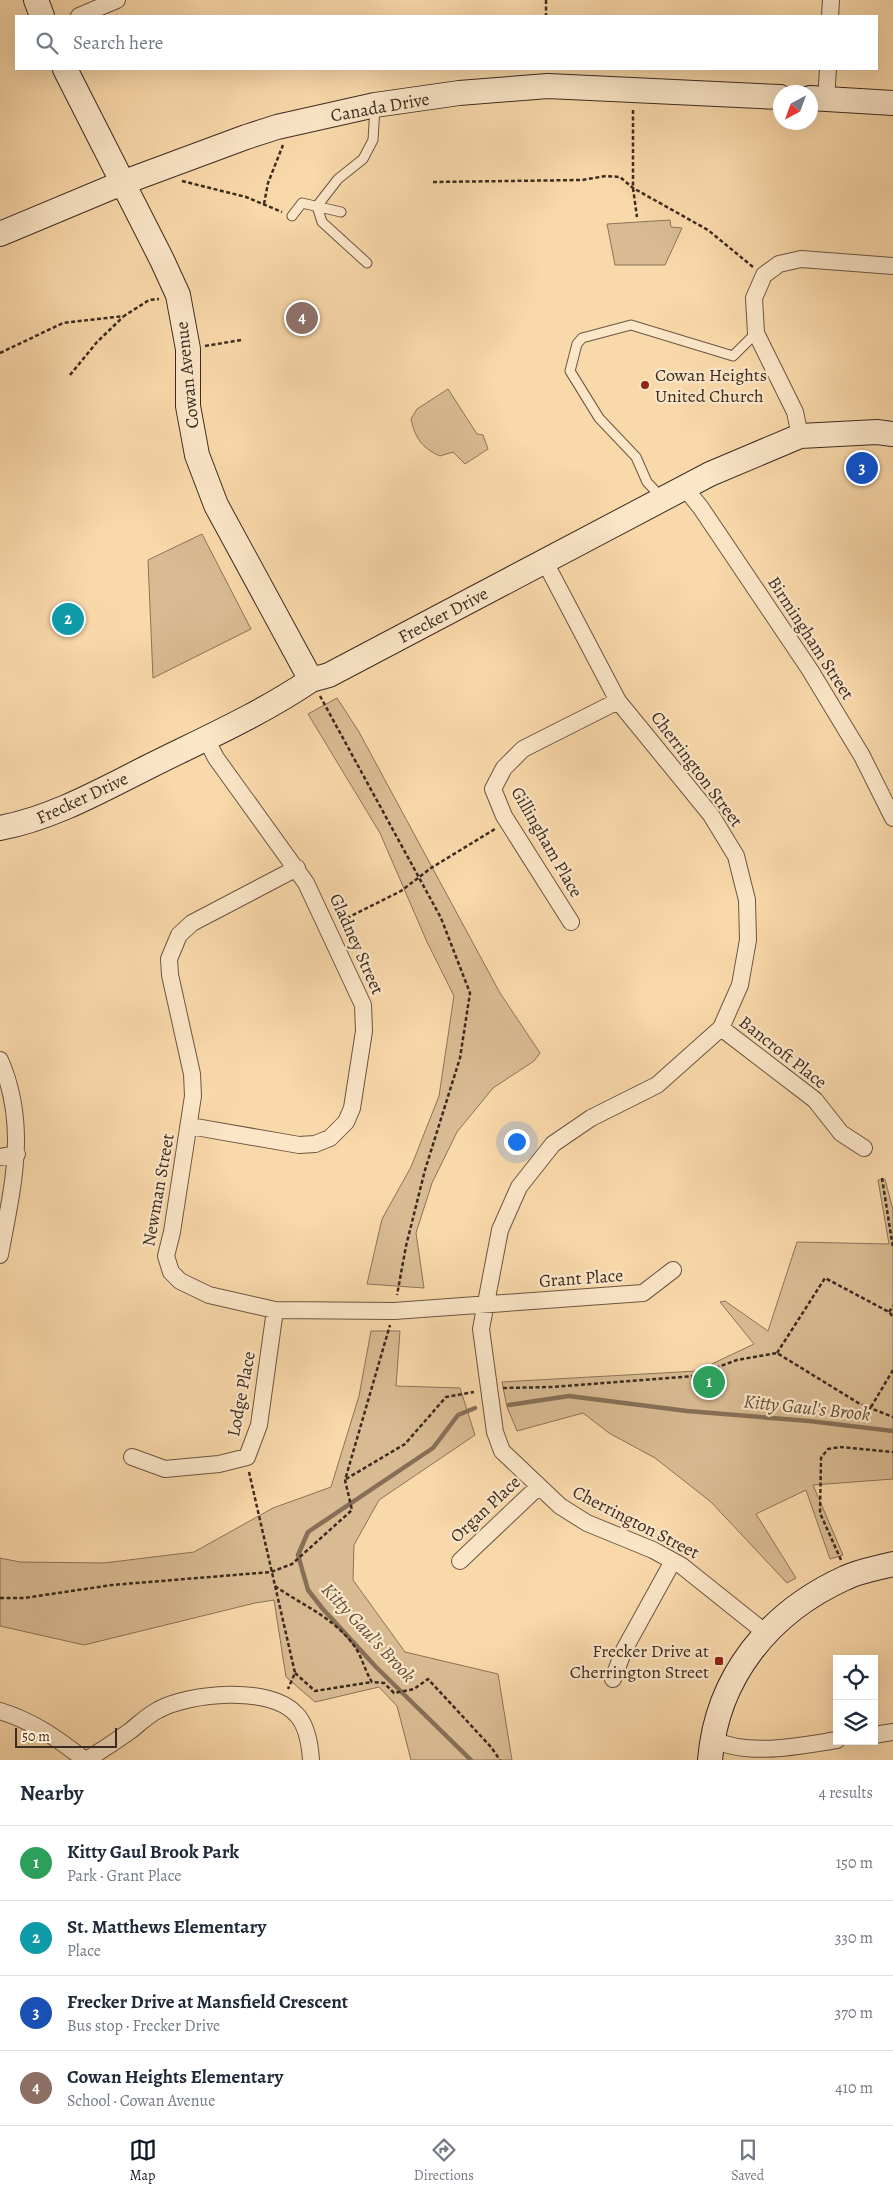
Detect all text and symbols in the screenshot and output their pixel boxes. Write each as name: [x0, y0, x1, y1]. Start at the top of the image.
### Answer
search box: [15, 15, 878, 70]
icon: search: [33, 29, 61, 57]
text: Search here: [73, 30, 163, 56]
north arrow: [773, 85, 818, 130]
street label: Canada Drive: [329, 87, 431, 127]
pin: 4: [286, 299, 318, 337]
street label: Cowan Avenue: [169, 320, 205, 430]
place label: Cowan Heights United Church: [655, 363, 767, 408]
marker: Cowan Heights United Church: [639, 379, 651, 391]
pin: 3: [846, 449, 878, 487]
street label: Birmingham Street: [762, 572, 860, 704]
street label: Frecker Drive: [394, 581, 492, 649]
pin: 2: [52, 600, 84, 638]
street label: Cherrington Street: [646, 706, 749, 832]
street label: Frecker Drive: [32, 766, 132, 830]
street label: Gillingham Place: [506, 782, 588, 902]
street label: Gladney Street: [324, 890, 390, 998]
street label: Bancroft Place: [734, 1010, 832, 1094]
your location: [504, 1129, 530, 1155]
street label: Newman Street: [136, 1132, 180, 1248]
street label: Grant Place: [538, 1263, 624, 1293]
street label: Lodge Place: [221, 1349, 261, 1439]
pin: 1: [693, 1363, 725, 1401]
water label: Kitty Gaul's Brook: [742, 1388, 872, 1428]
street label: Organ Place: [445, 1470, 525, 1548]
street label: Cherrington Street: [568, 1480, 704, 1564]
water label: Kitty Gaul's Brook: [315, 1577, 421, 1688]
place label: Frecker Drive at Cherrington Street: [570, 1639, 709, 1684]
marker: Frecker Drive at Cherrington Street: [713, 1655, 725, 1667]
map controls: [833, 1655, 878, 1745]
button: locate: [833, 1655, 878, 1700]
button: layers: [833, 1700, 878, 1745]
scale bar: [15, 1725, 118, 1748]
text: 50 m: [22, 1727, 50, 1746]
text: Nearby: [20, 1779, 83, 1807]
text: 4 results: [819, 1782, 873, 1804]
text: Kitty Gaul Brook Park: [67, 1839, 239, 1865]
text: 1: [33, 1852, 39, 1874]
text: 150 m: [836, 1852, 873, 1874]
text: Park · Grant Place: [67, 1865, 181, 1887]
text: St. Matthews Elementary: [67, 1914, 266, 1940]
text: 2: [32, 1927, 40, 1949]
text: 330 m: [835, 1927, 873, 1949]
text: Place: [67, 1940, 101, 1962]
text: Frecker Drive at Mansfield Crescent: [67, 1989, 348, 2015]
text: 3: [33, 2002, 39, 2024]
text: 370 m: [835, 2002, 873, 2024]
text: Bus stop · Frecker Drive: [67, 2015, 220, 2037]
text: Cowan Heights Elementary: [67, 2064, 283, 2090]
text: 4: [32, 2077, 40, 2099]
text: 410 m: [835, 2077, 873, 2099]
text: School · Cowan Avenue: [67, 2090, 215, 2112]
tab: Map: [129, 2136, 157, 2185]
tab: Directions: [414, 2136, 474, 2185]
tab: Saved: [731, 2136, 764, 2185]

